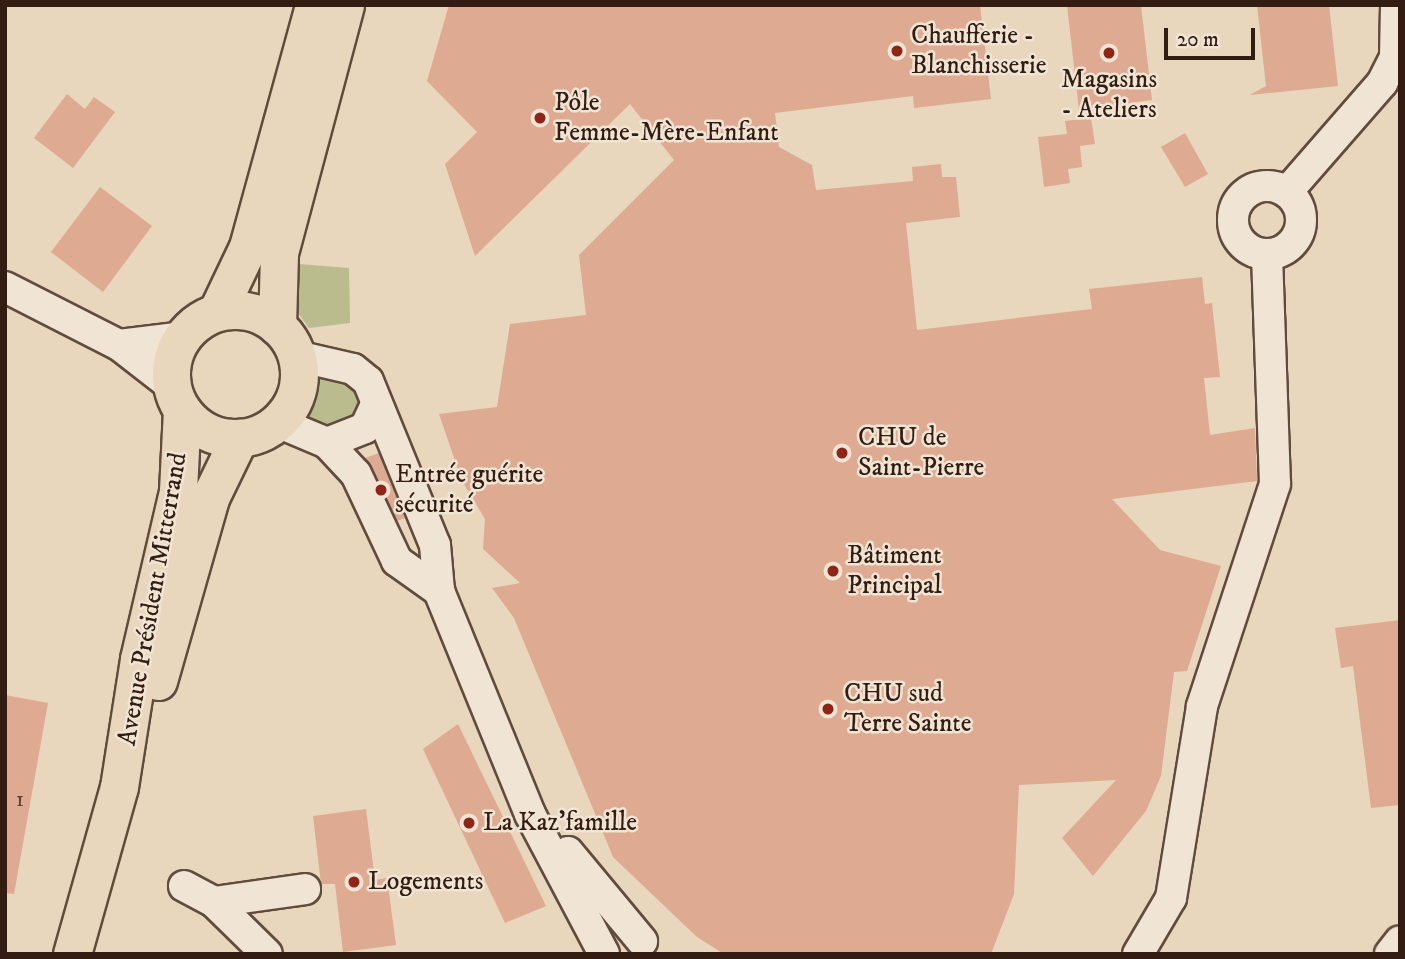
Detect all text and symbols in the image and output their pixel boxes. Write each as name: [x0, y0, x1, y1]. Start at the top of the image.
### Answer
scale bar: [1167, 14, 1258, 58]
place label: Chaufferie - Blanchisserie: [911, 20, 1046, 82]
text: 20 m: [1177, 27, 1219, 53]
marker: Chaufferie - Blanchisserie: [889, 43, 905, 59]
marker: Magasins - Ateliers: [1101, 45, 1117, 61]
place label: Magasins - Ateliers: [1061, 64, 1157, 126]
place label: Pôle Femme-Mère-Enfant: [554, 87, 779, 148]
marker: Pôle Femme-Mère-Enfant: [532, 110, 548, 126]
place label: CHU de Saint-Pierre: [858, 422, 984, 484]
marker: CHU de Saint-Pierre: [832, 443, 852, 463]
street label: Avenue Président Mitterrand: [112, 450, 194, 748]
place label: Entrée guérite sécurité: [395, 459, 543, 520]
marker: Entrée guérite sécurité: [373, 482, 389, 498]
place label: Bâtiment Principal: [847, 540, 942, 602]
marker: Bâtiment Principal: [825, 563, 841, 579]
place label: CHU sud Terre Sainte: [844, 678, 971, 740]
marker: CHU sud Terre Sainte: [818, 699, 838, 719]
house number: 1: [16, 786, 24, 814]
place label: La Kaz'famille: [483, 807, 637, 839]
marker: La Kaz'famille: [461, 815, 477, 831]
place label: Logements: [368, 866, 483, 898]
marker: Logements: [346, 874, 362, 890]

